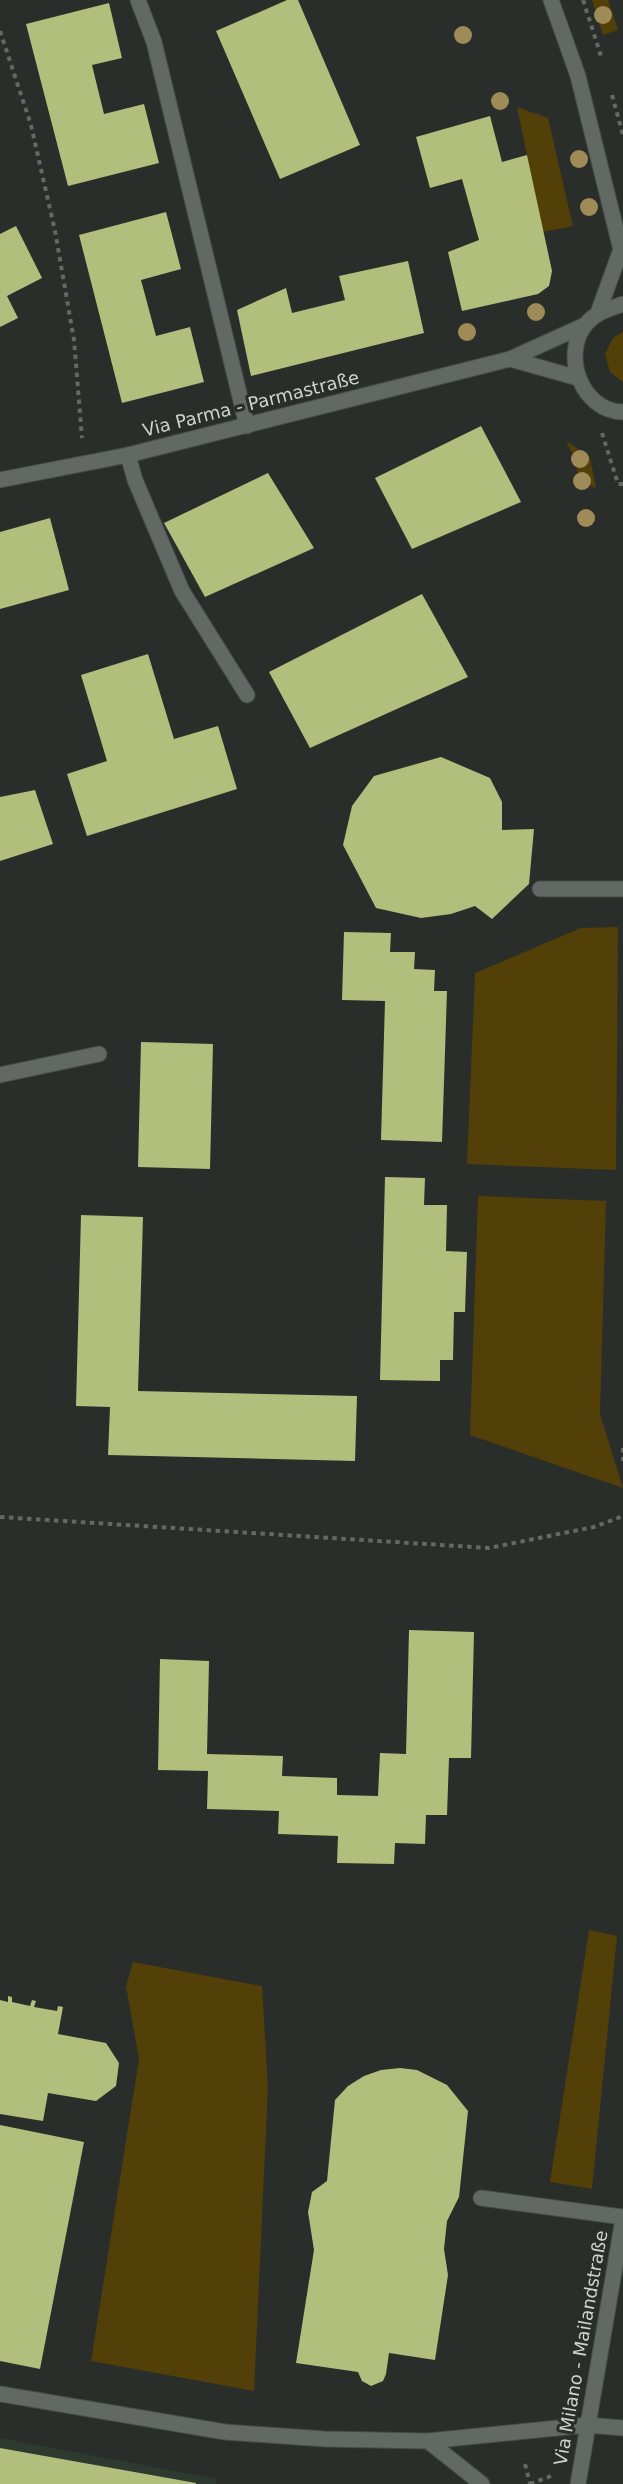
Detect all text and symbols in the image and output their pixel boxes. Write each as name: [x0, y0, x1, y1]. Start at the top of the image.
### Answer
street label: Via Parma - Parmastraße: [140, 366, 361, 441]
street label: Via Milano - Mailandstraße: [549, 2229, 612, 2467]

